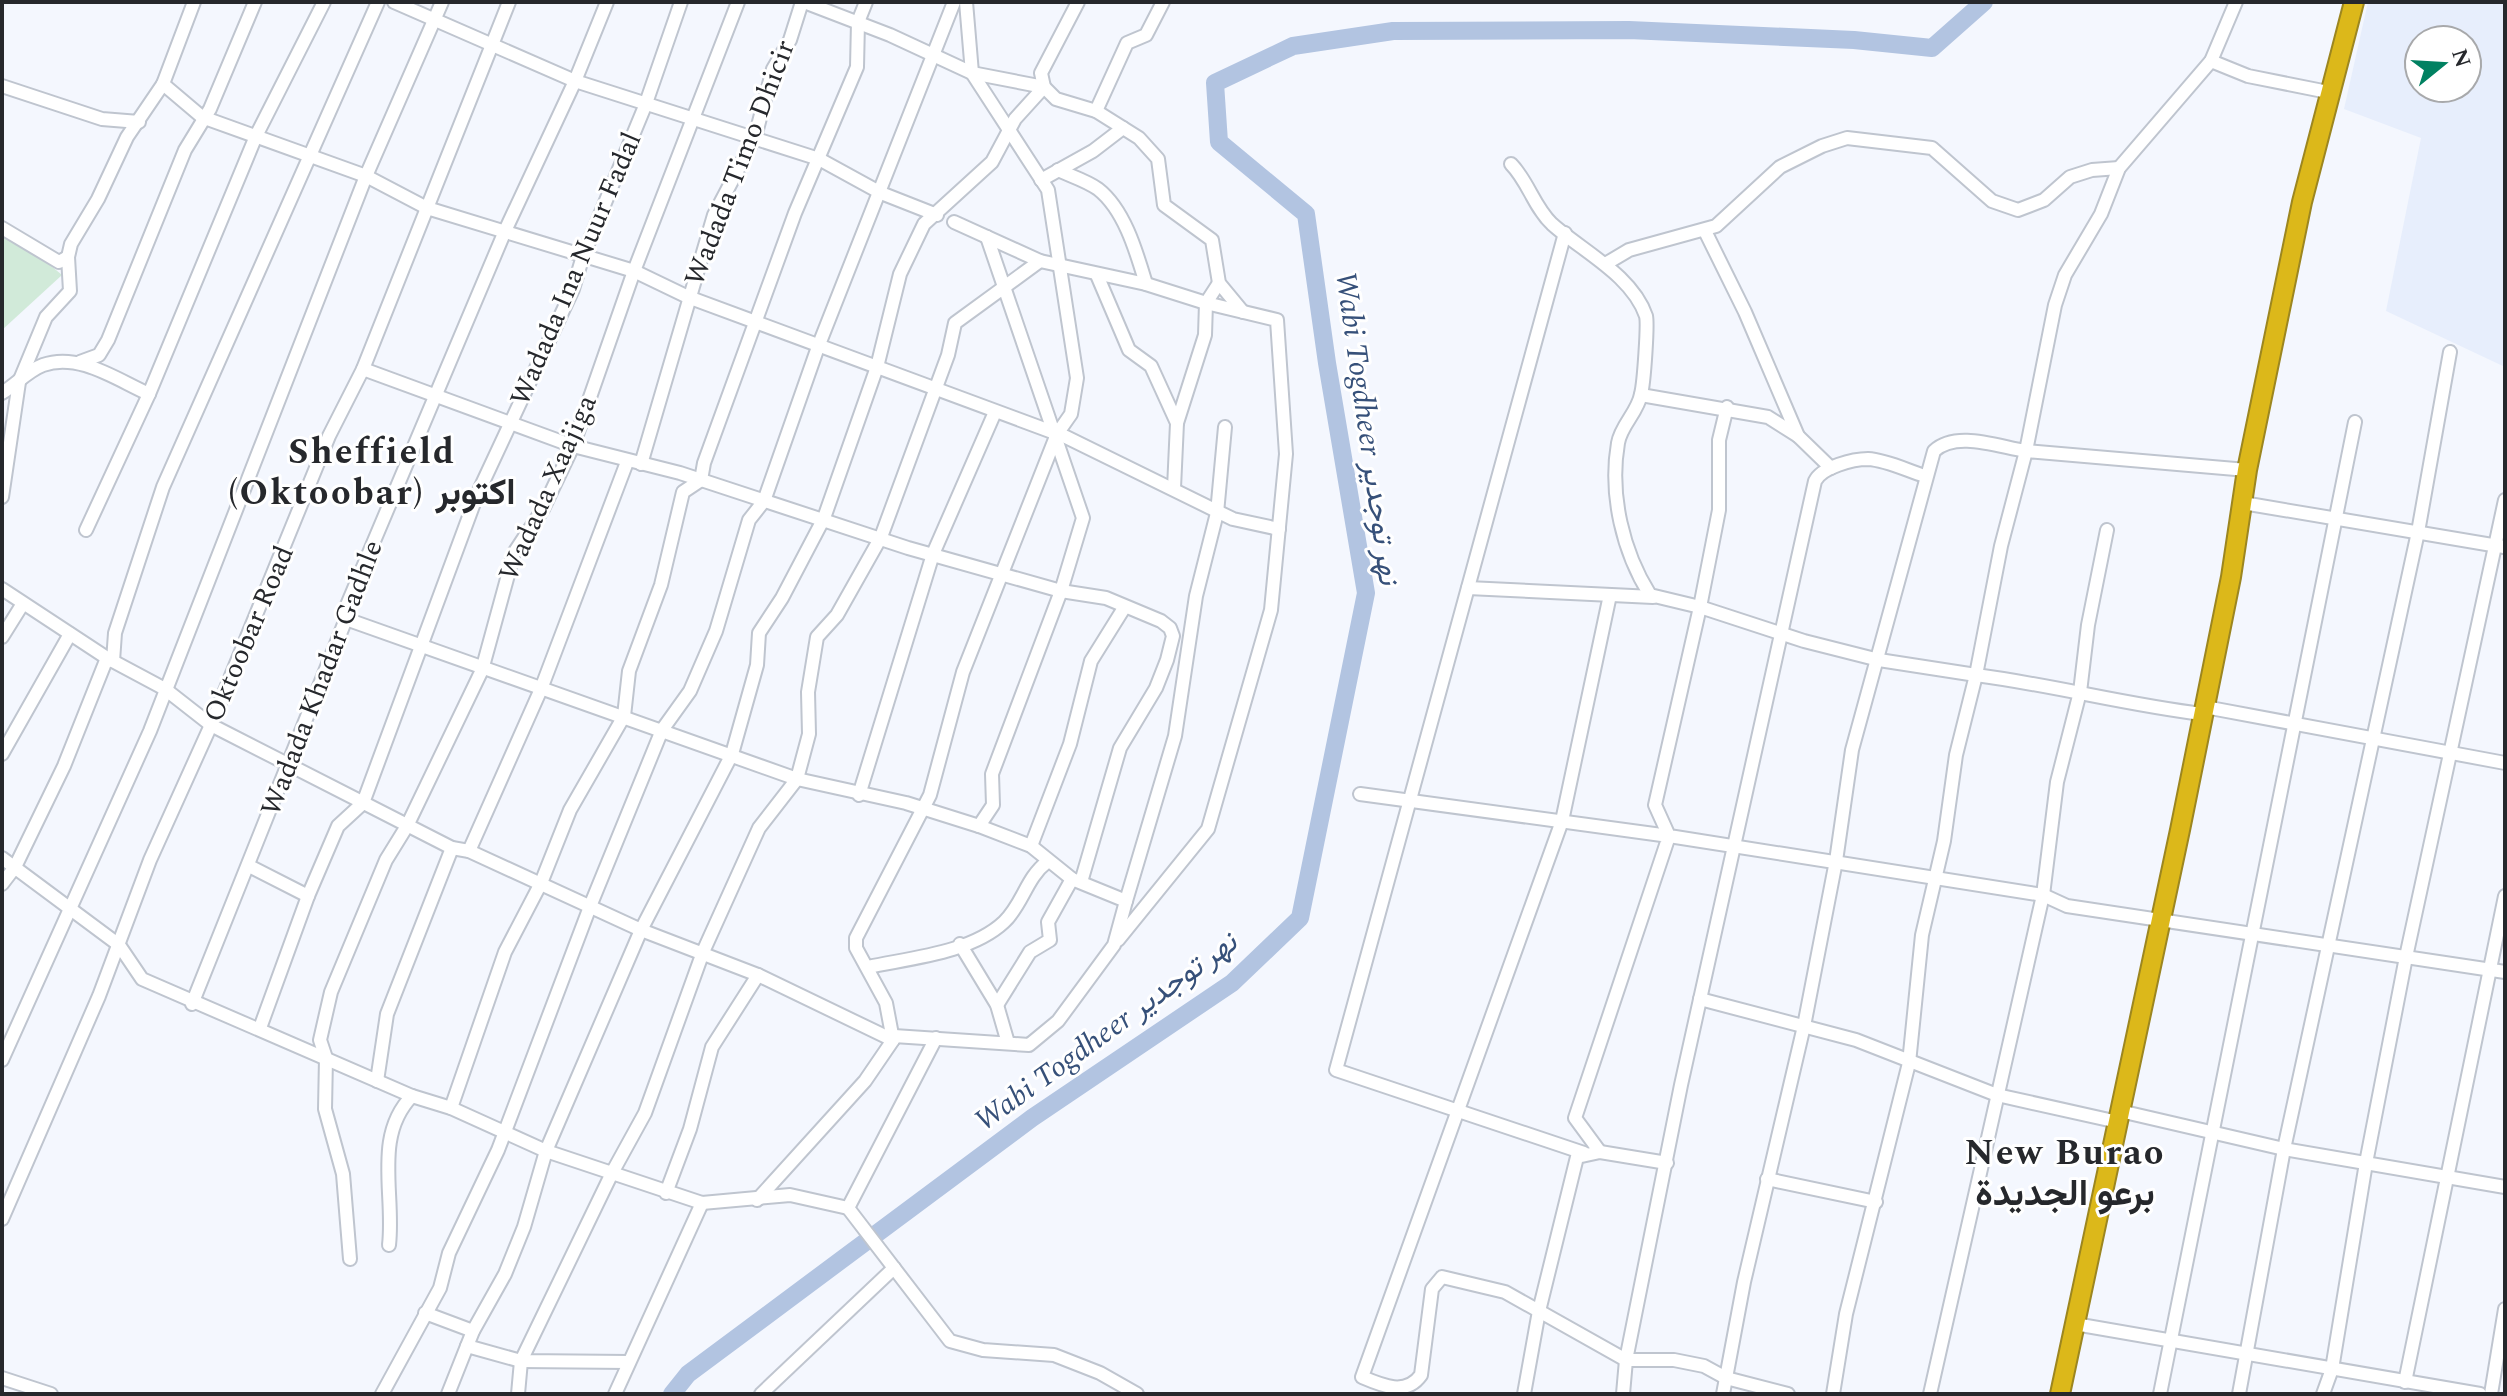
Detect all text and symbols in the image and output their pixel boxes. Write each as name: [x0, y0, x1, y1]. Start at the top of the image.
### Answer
north arrow: [2403, 24, 2483, 104]
street label: Wadada Timo Dhicir: [673, 34, 807, 292]
text: N: [2442, 45, 2479, 72]
street label: Wadada Ina Nuur Fadal: [499, 125, 653, 413]
water label: Wabi Togdheer نهر توجدير: [1322, 268, 1412, 589]
street label: Wadada Xaajiga: [488, 388, 608, 588]
district label: Sheffield (Oktoobar) اكتوبر: [228, 425, 516, 521]
street label: Wadada Khadar Gadhle: [250, 534, 394, 822]
street label: Oktoobar Road: [192, 539, 306, 729]
water label: Wabi Togdheer نهر توجدير: [965, 920, 1248, 1143]
district label: New Burao برعو الجديدة: [1965, 1126, 2165, 1222]

